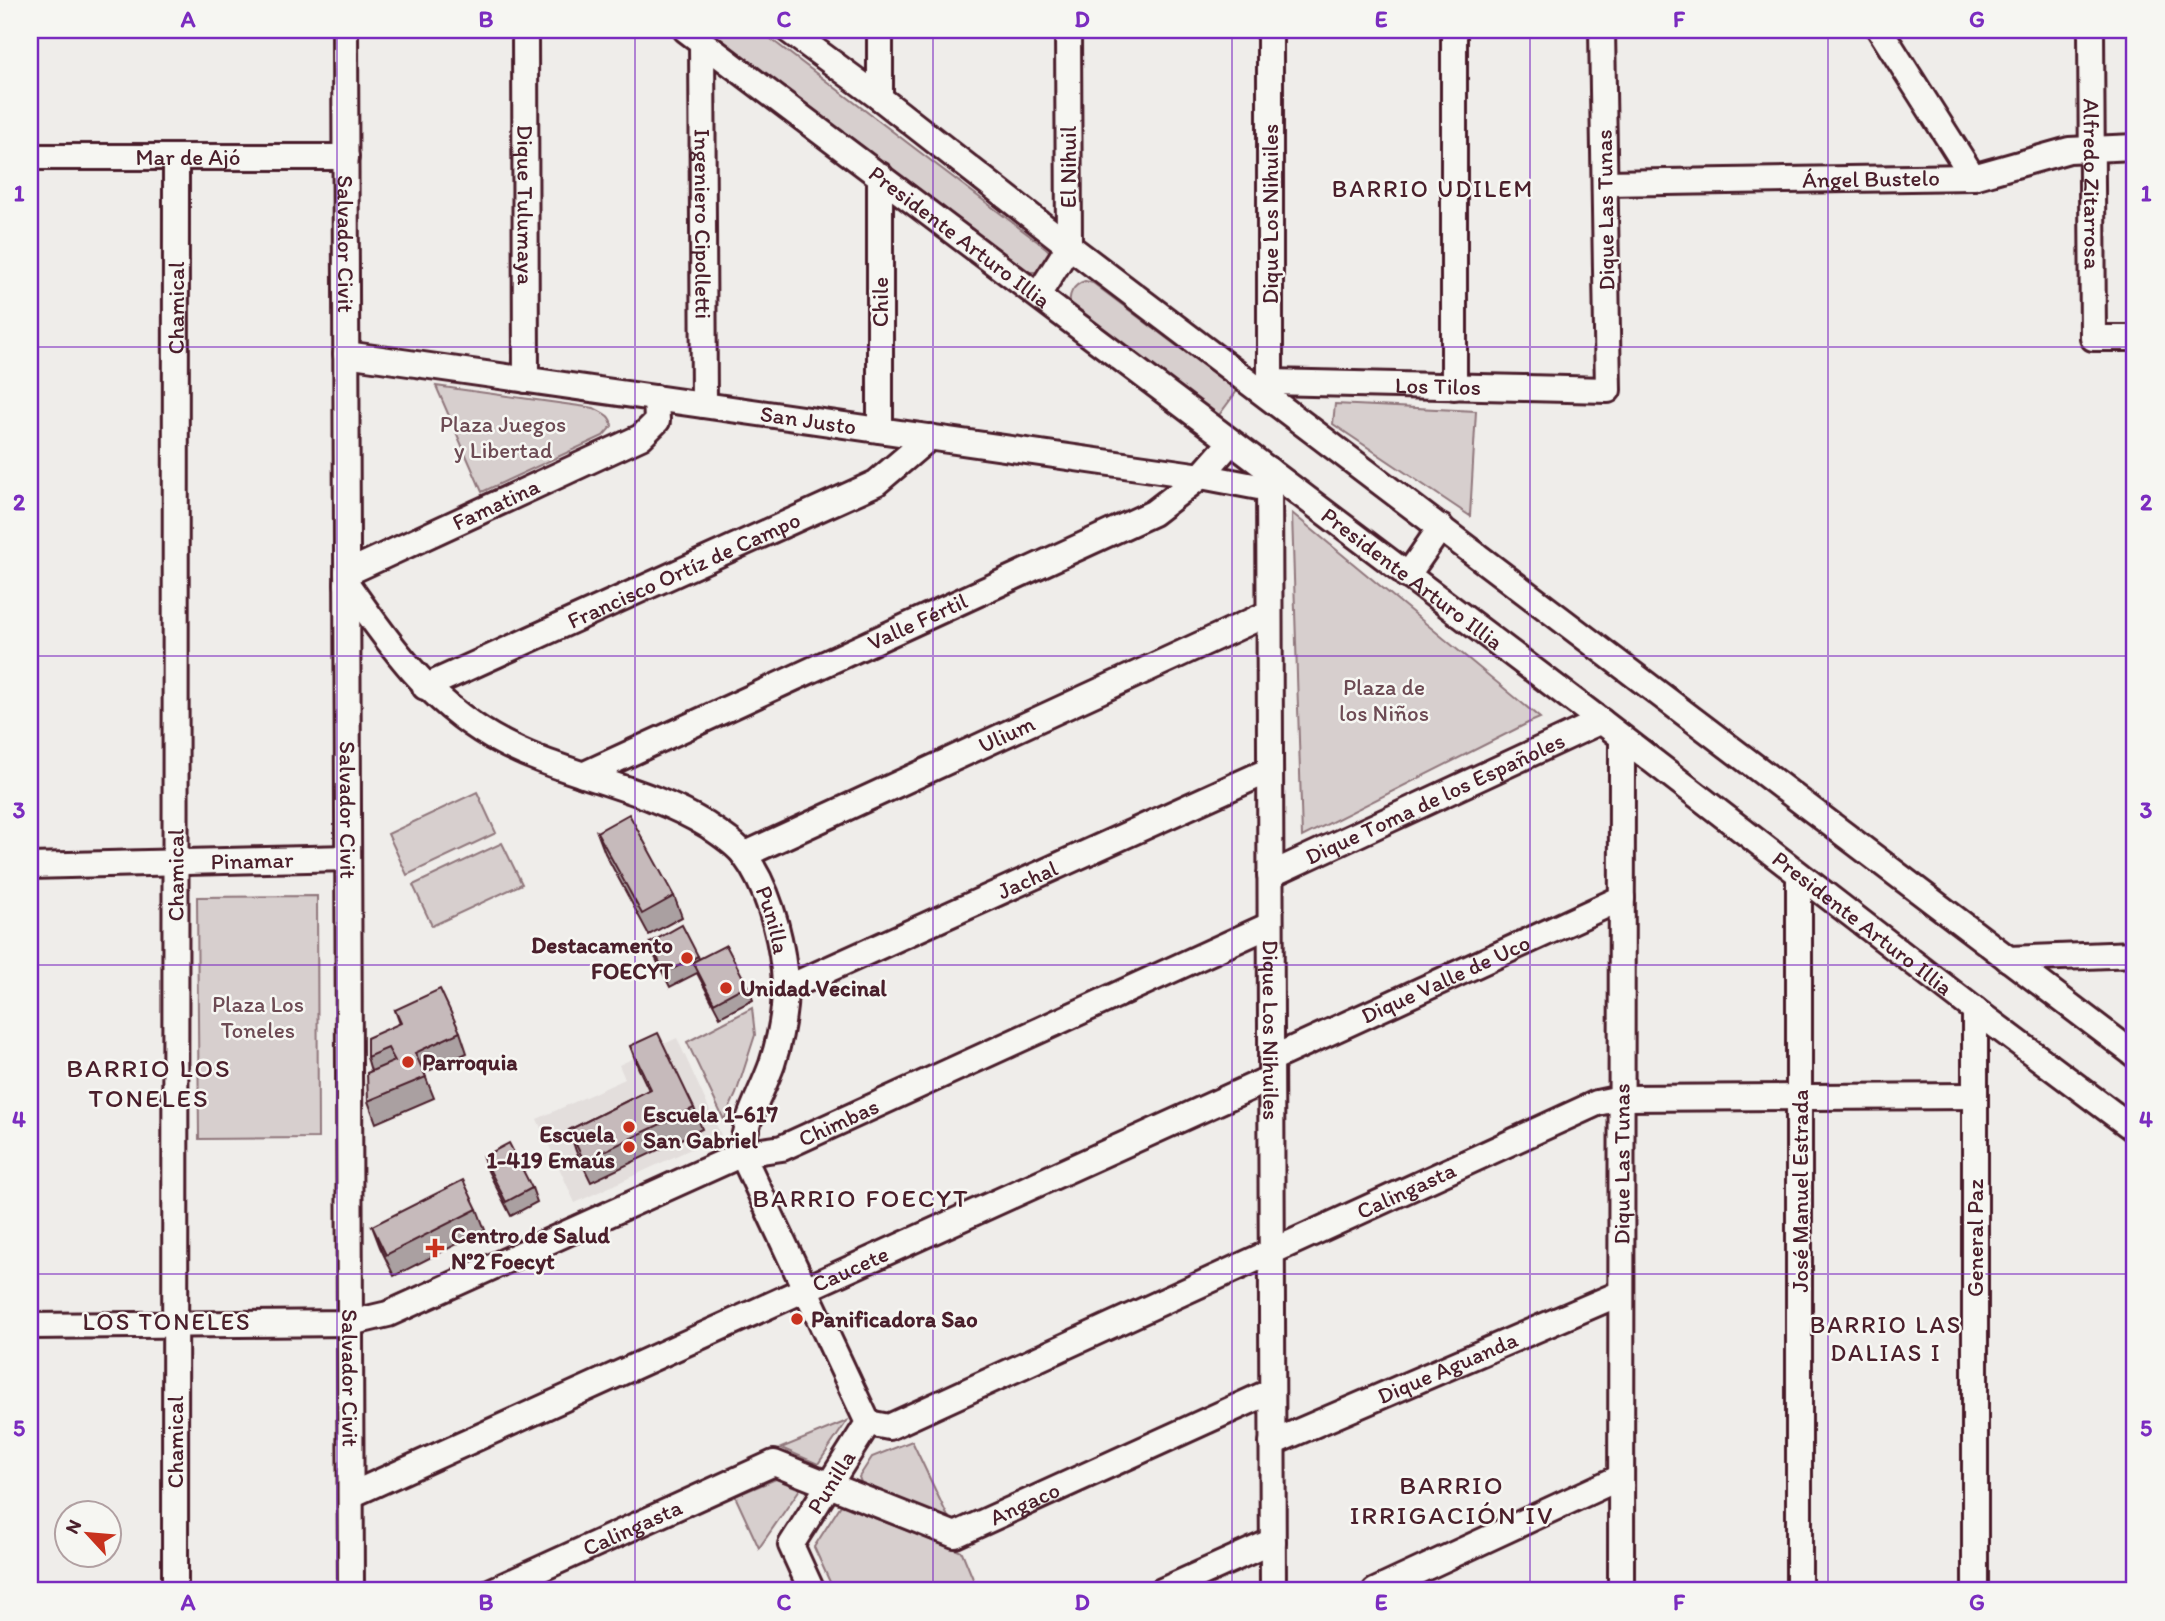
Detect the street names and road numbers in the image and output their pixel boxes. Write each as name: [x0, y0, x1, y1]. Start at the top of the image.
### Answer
street label: Alfredo Zitarrosa: [2077, 98, 2107, 270]
street label: Dique Los Nihuiles: [1256, 124, 1284, 304]
street label: Dique Tulumaya: [511, 125, 540, 285]
street label: El Nihuil: [1054, 125, 1082, 208]
street label: Ingeniero Cipolletti: [688, 129, 718, 319]
street label: Dique Las Tunas: [1590, 129, 1620, 291]
street label: Mar de Ajó: [135, 143, 241, 171]
street label: Presidente Arturo Illia: [863, 159, 1056, 314]
street label: Ángel Bustelo: [1802, 164, 1940, 194]
street label: Salvador Civit: [332, 175, 360, 313]
street label: Chamical: [162, 261, 190, 354]
street label: Chile: [866, 277, 894, 327]
street label: Los Tilos: [1395, 371, 1481, 401]
street label: San Justo: [758, 399, 858, 441]
street label: Famatina: [448, 472, 544, 536]
street label: Presidente Arturo Illia: [1316, 501, 1509, 656]
street label: Francisco Ortíz de Campo: [563, 505, 805, 635]
street label: Valle Fértil: [863, 586, 972, 656]
street label: Ulium: [974, 709, 1039, 759]
street label: Dique Toma de los Españoles: [1301, 726, 1569, 871]
street label: Salvador Civit: [334, 741, 362, 879]
street label: Chamical: [161, 828, 190, 921]
street label: Pinamar: [210, 845, 294, 875]
street label: Presidente Arturo Illia: [1767, 845, 1958, 1001]
street label: Jachal: [993, 854, 1062, 905]
street label: Punilla: [750, 881, 796, 956]
street label: Dique Valle de Uco: [1357, 928, 1534, 1030]
street label: Dique Los Nihuiles: [1257, 940, 1285, 1120]
street label: Dique Las Tunas: [1607, 1083, 1636, 1245]
street label: José Manuel Estrada: [1786, 1089, 1814, 1293]
street label: Chimbas: [794, 1092, 883, 1153]
street label: Calingasta: [1352, 1156, 1460, 1225]
street label: General Paz: [1961, 1179, 1989, 1297]
street label: Caucete: [808, 1239, 893, 1298]
street label: Salvador Civit: [336, 1309, 364, 1447]
street label: Dique Aguanda: [1373, 1325, 1522, 1410]
street label: Chamical: [161, 1395, 189, 1488]
street label: Punilla: [801, 1445, 861, 1519]
street label: Angaco: [985, 1475, 1064, 1531]
street label: Calingasta: [578, 1493, 686, 1562]

